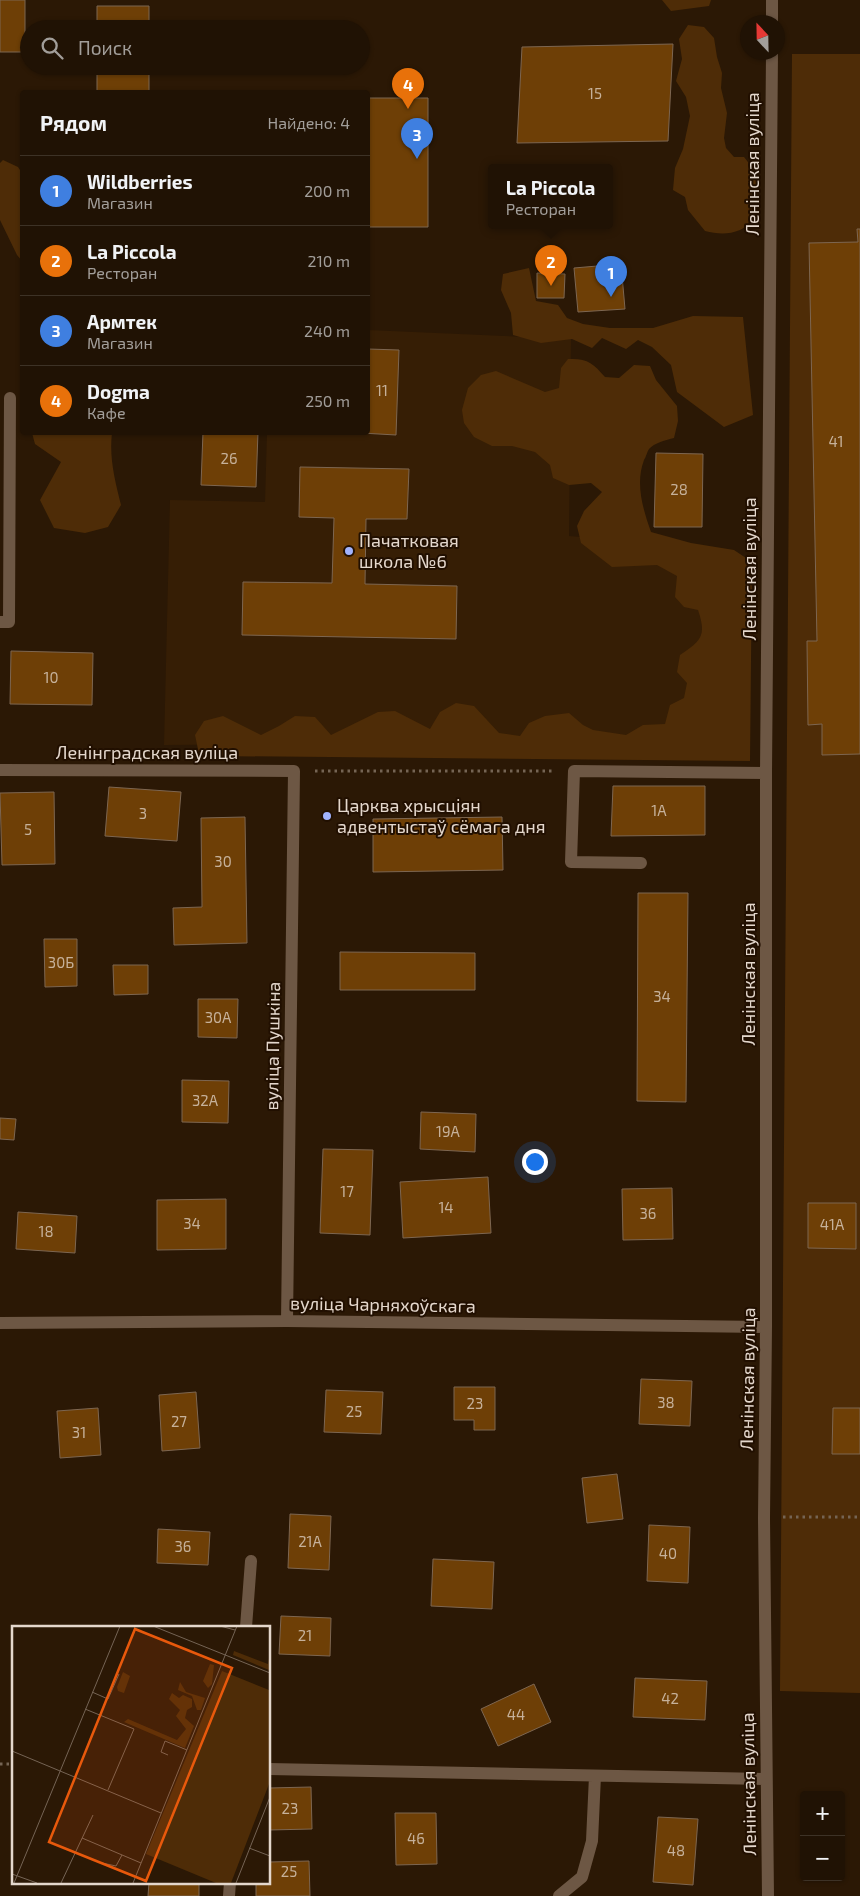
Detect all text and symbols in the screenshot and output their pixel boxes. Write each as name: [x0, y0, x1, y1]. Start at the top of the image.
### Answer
north arrow: [740, 15, 785, 60]
search box: [20, 20, 370, 75]
icon: search: [38, 34, 66, 62]
text: Поиск: [78, 36, 132, 59]
pin: 4: [392, 68, 424, 109]
house number: 15: [588, 84, 602, 102]
street label: Ленінская вуліца: [741, 92, 763, 236]
text: Рядом: [40, 110, 107, 135]
text: Найдено: 4: [267, 113, 350, 132]
pin: 3: [401, 118, 433, 159]
popup: [488, 164, 613, 229]
text: Wildberries: [87, 170, 193, 193]
text: La Piccola: [506, 176, 595, 199]
text: 1: [53, 181, 59, 200]
text: 200 m: [304, 181, 350, 200]
text: Магазин: [87, 193, 153, 212]
text: Ресторан: [506, 199, 576, 218]
text: La Piccola: [87, 240, 176, 263]
pin: 2: [535, 245, 567, 286]
text: 2: [51, 251, 61, 270]
text: 210 m: [307, 251, 350, 270]
pin: 1: [595, 256, 627, 297]
text: Ресторан: [87, 263, 157, 282]
text: Армтек: [87, 310, 157, 333]
text: 3: [51, 321, 61, 340]
text: 240 m: [304, 321, 350, 340]
text: Магазин: [87, 333, 153, 352]
text: Dogma: [87, 380, 150, 403]
house number: 11: [376, 381, 388, 399]
text: 4: [51, 391, 61, 410]
text: 250 m: [305, 391, 350, 410]
text: Кафе: [87, 403, 126, 422]
house number: 41: [828, 432, 844, 450]
house number: 26: [220, 449, 238, 467]
house number: 28: [670, 480, 688, 498]
street label: Ленінская вуліца: [738, 497, 760, 641]
place label: Пачатковая школа №6: [359, 529, 459, 572]
marker: Пачатковая школа №6: [343, 545, 355, 557]
house number: 10: [43, 668, 59, 686]
street label: Ленінградская вуліца: [56, 741, 238, 763]
place label: Царква хрысціян адвентыстаў сёмага дня: [337, 794, 546, 837]
house number: 1А: [651, 801, 667, 819]
house number: 3: [139, 804, 147, 822]
marker: Царква хрысціян адвентыстаў сёмага дня: [321, 810, 333, 822]
house number: 5: [24, 820, 32, 838]
house number: 30: [214, 852, 232, 870]
street label: Ленінская вуліца: [737, 902, 759, 1046]
house number: 30Б: [48, 953, 74, 971]
street label: вуліца Пушкіна: [260, 981, 284, 1111]
house number: 34: [653, 987, 671, 1005]
house number: 30А: [205, 1008, 232, 1026]
house number: 32А: [192, 1091, 219, 1109]
house number: 19А: [436, 1122, 461, 1140]
your location: [522, 1149, 548, 1175]
house number: 17: [340, 1182, 354, 1200]
house number: 14: [438, 1198, 454, 1216]
house number: 36: [640, 1204, 656, 1222]
house number: 34: [183, 1214, 201, 1232]
house number: 41А: [820, 1215, 845, 1233]
house number: 18: [38, 1222, 54, 1240]
street label: вуліца Чарняхоўскага: [290, 1291, 476, 1317]
street label: Ленінская вуліца: [735, 1307, 759, 1451]
house number: 38: [657, 1393, 675, 1411]
house number: 23: [467, 1394, 483, 1412]
house number: 25: [346, 1402, 362, 1420]
house number: 27: [171, 1412, 187, 1430]
house number: 31: [72, 1423, 86, 1441]
house number: 21А: [298, 1532, 323, 1550]
house number: 36: [175, 1537, 191, 1555]
house number: 40: [659, 1544, 677, 1562]
inset map: [12, 1626, 270, 1884]
house number: 21: [298, 1626, 312, 1644]
house number: 42: [661, 1689, 679, 1707]
house number: 44: [507, 1705, 525, 1723]
street label: Ленінская вуліца: [736, 1712, 760, 1856]
map controls: [800, 1791, 845, 1881]
button: +: [800, 1791, 845, 1836]
house number: 23: [282, 1799, 298, 1817]
house number: 46: [407, 1829, 425, 1847]
button: −: [800, 1836, 845, 1881]
house number: 48: [667, 1841, 685, 1859]
house number: 25: [281, 1862, 297, 1880]

